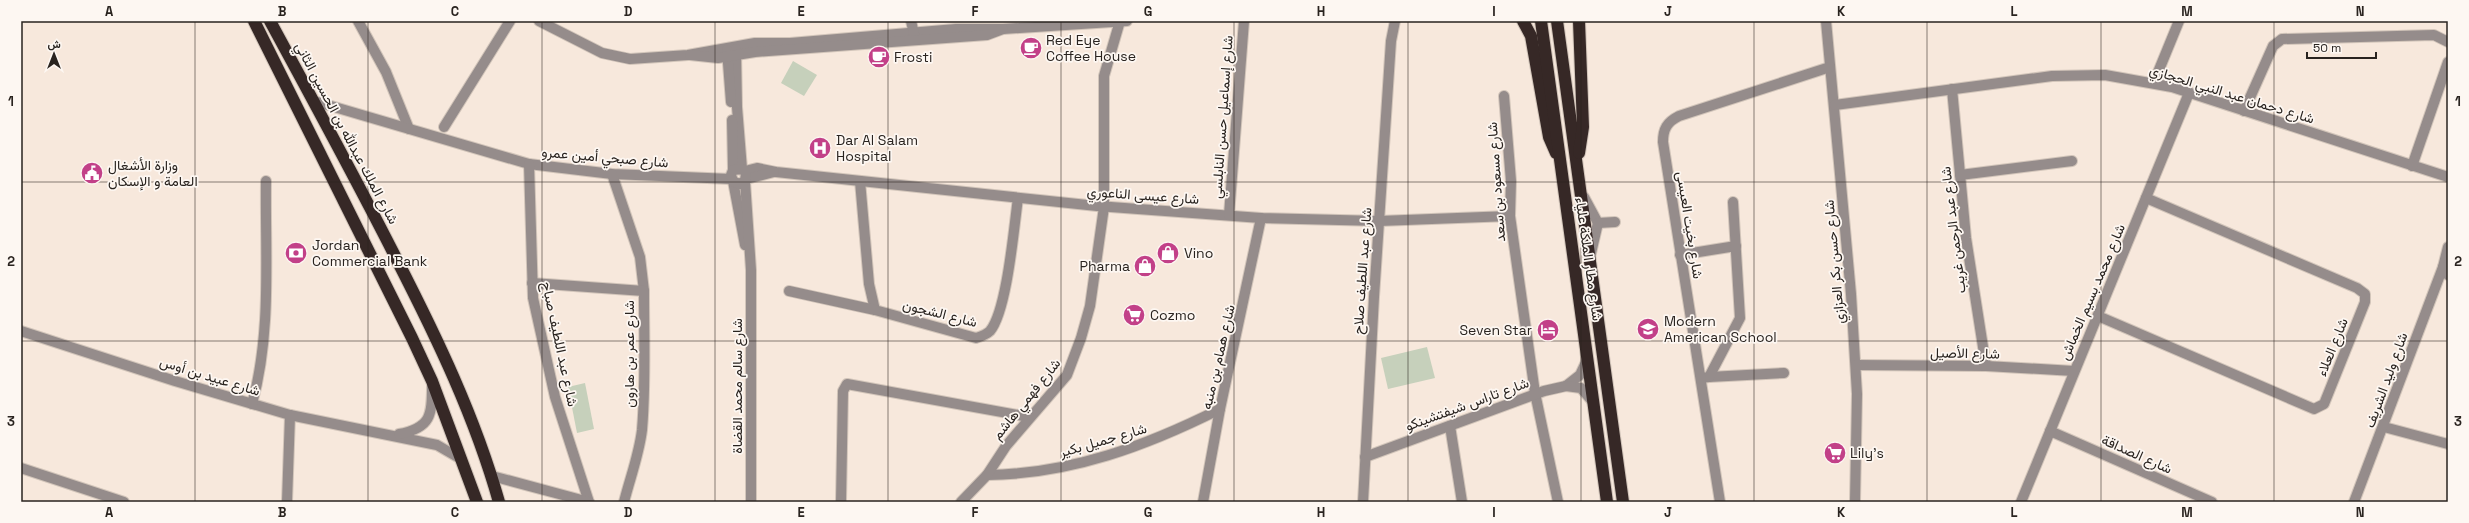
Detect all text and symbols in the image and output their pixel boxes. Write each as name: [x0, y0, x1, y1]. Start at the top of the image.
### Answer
text: A: [105, 3, 114, 20]
text: B: [278, 3, 287, 20]
text: C: [451, 3, 459, 20]
text: D: [624, 3, 633, 20]
text: E: [797, 3, 805, 20]
text: F: [972, 3, 979, 20]
text: G: [1144, 3, 1152, 20]
text: H: [1317, 3, 1325, 20]
text: I: [1492, 3, 1496, 20]
text: J: [1664, 3, 1672, 20]
text: K: [1837, 3, 1846, 20]
text: L: [2010, 3, 2018, 20]
text: M: [2181, 3, 2193, 20]
text: N: [2356, 3, 2364, 20]
place label: Red Eye Coffee House: [1046, 31, 1136, 65]
north arrow: [34, 34, 74, 74]
scale bar: [2307, 34, 2376, 60]
cafe icon: Red Eye Coffee House: [1018, 35, 1044, 61]
street label: شارع إسماعيل حسن النابلسي: [1207, 35, 1240, 199]
text: ش: [47, 37, 61, 51]
street label: شارع الملك عبدالله بن الحسين الثاني: [289, 39, 403, 229]
text: 50 m: [2313, 40, 2341, 56]
cafe icon: Frosti: [866, 44, 892, 70]
place label: Frosti: [894, 48, 932, 66]
street label: شارع دحمان عبد النبي الحجازي: [2147, 60, 2317, 131]
text: 1: [8, 93, 14, 110]
text: 1: [2455, 93, 2461, 110]
street label: شارع مسعود بن سعد: [1483, 121, 1511, 242]
place label: Dar Al Salam Hospital: [836, 131, 918, 165]
hospital icon: Dar Al Salam Hospital: [807, 135, 833, 161]
street label: شارع صبحي أمين عمرو: [541, 142, 669, 175]
place label: وزارة الأشغال العامة و الإسكان: [108, 156, 198, 191]
public building icon: وزارة الأشغال العامة و الإسكان: [79, 160, 105, 186]
street label: شارع عبد الرحمن غريب: [1936, 165, 1972, 294]
street label: شارع بخيت العيسى: [1671, 170, 1707, 280]
street label: شارع عيسى الناعوري: [1086, 182, 1200, 211]
street label: شارع مطار الملكة علياء: [1569, 196, 1607, 322]
street label: شارع حسن بكر العزازي: [1820, 199, 1851, 325]
street label: شارع عبد اللطيف صلاح: [1349, 207, 1377, 335]
street label: شارع محمد بسيم الخماش: [2055, 221, 2131, 364]
place label: Jordan Commercial Bank: [312, 236, 428, 270]
bank icon: Jordan Commercial Bank: [283, 240, 309, 266]
shop icon: Vino: [1155, 240, 1181, 266]
place label: Vino: [1184, 244, 1213, 262]
text: 2: [7, 253, 15, 270]
shop icon: Pharma: [1132, 253, 1158, 279]
text: 2: [2454, 253, 2462, 270]
place label: Pharma: [1080, 257, 1130, 275]
street label: شارع عبد اللطيف صباح: [536, 280, 582, 409]
street label: شارع الشجون: [900, 295, 979, 333]
street label: شارع عمر بن هارون: [620, 300, 640, 408]
supermarket icon: Cozmo: [1121, 302, 1147, 328]
street label: شارع همام بن منبه: [1197, 303, 1241, 412]
place label: Cozmo: [1150, 306, 1195, 324]
place label: Modern American School: [1664, 312, 1777, 346]
street label: شارع العلاء: [2312, 315, 2354, 379]
school or university icon: Modern American School: [1635, 316, 1661, 342]
hotel icon: Seven Star: [1535, 317, 1561, 343]
street label: شارع سالم محمد القضاة: [728, 318, 748, 454]
place label: Seven Star: [1459, 321, 1532, 339]
street label: شارع وليد الشريف: [2360, 330, 2413, 431]
street label: شارع الأصيل: [1930, 343, 2000, 365]
street label: شارع عبيد بن أوس: [157, 352, 262, 402]
street label: شارع فهمي هاشم: [988, 355, 1067, 445]
street label: شارع تاراس شيفتشينكو: [1403, 373, 1532, 437]
text: 3: [7, 413, 15, 430]
text: 3: [2454, 413, 2462, 430]
street label: شارع جميل بكير: [1056, 419, 1149, 463]
street label: شارع الصداقة: [2098, 430, 2175, 479]
supermarket icon: Lily's: [1822, 440, 1848, 466]
place label: Lily's: [1850, 444, 1884, 462]
text: A: [105, 504, 114, 521]
text: B: [278, 504, 287, 521]
text: C: [451, 504, 459, 521]
text: D: [624, 504, 633, 521]
text: E: [797, 504, 805, 521]
text: F: [972, 504, 979, 521]
text: G: [1144, 504, 1152, 521]
text: H: [1317, 504, 1325, 521]
text: I: [1492, 504, 1496, 521]
text: J: [1664, 504, 1672, 521]
text: K: [1837, 504, 1846, 521]
text: L: [2010, 504, 2018, 521]
text: M: [2181, 504, 2193, 521]
text: N: [2356, 504, 2364, 521]

